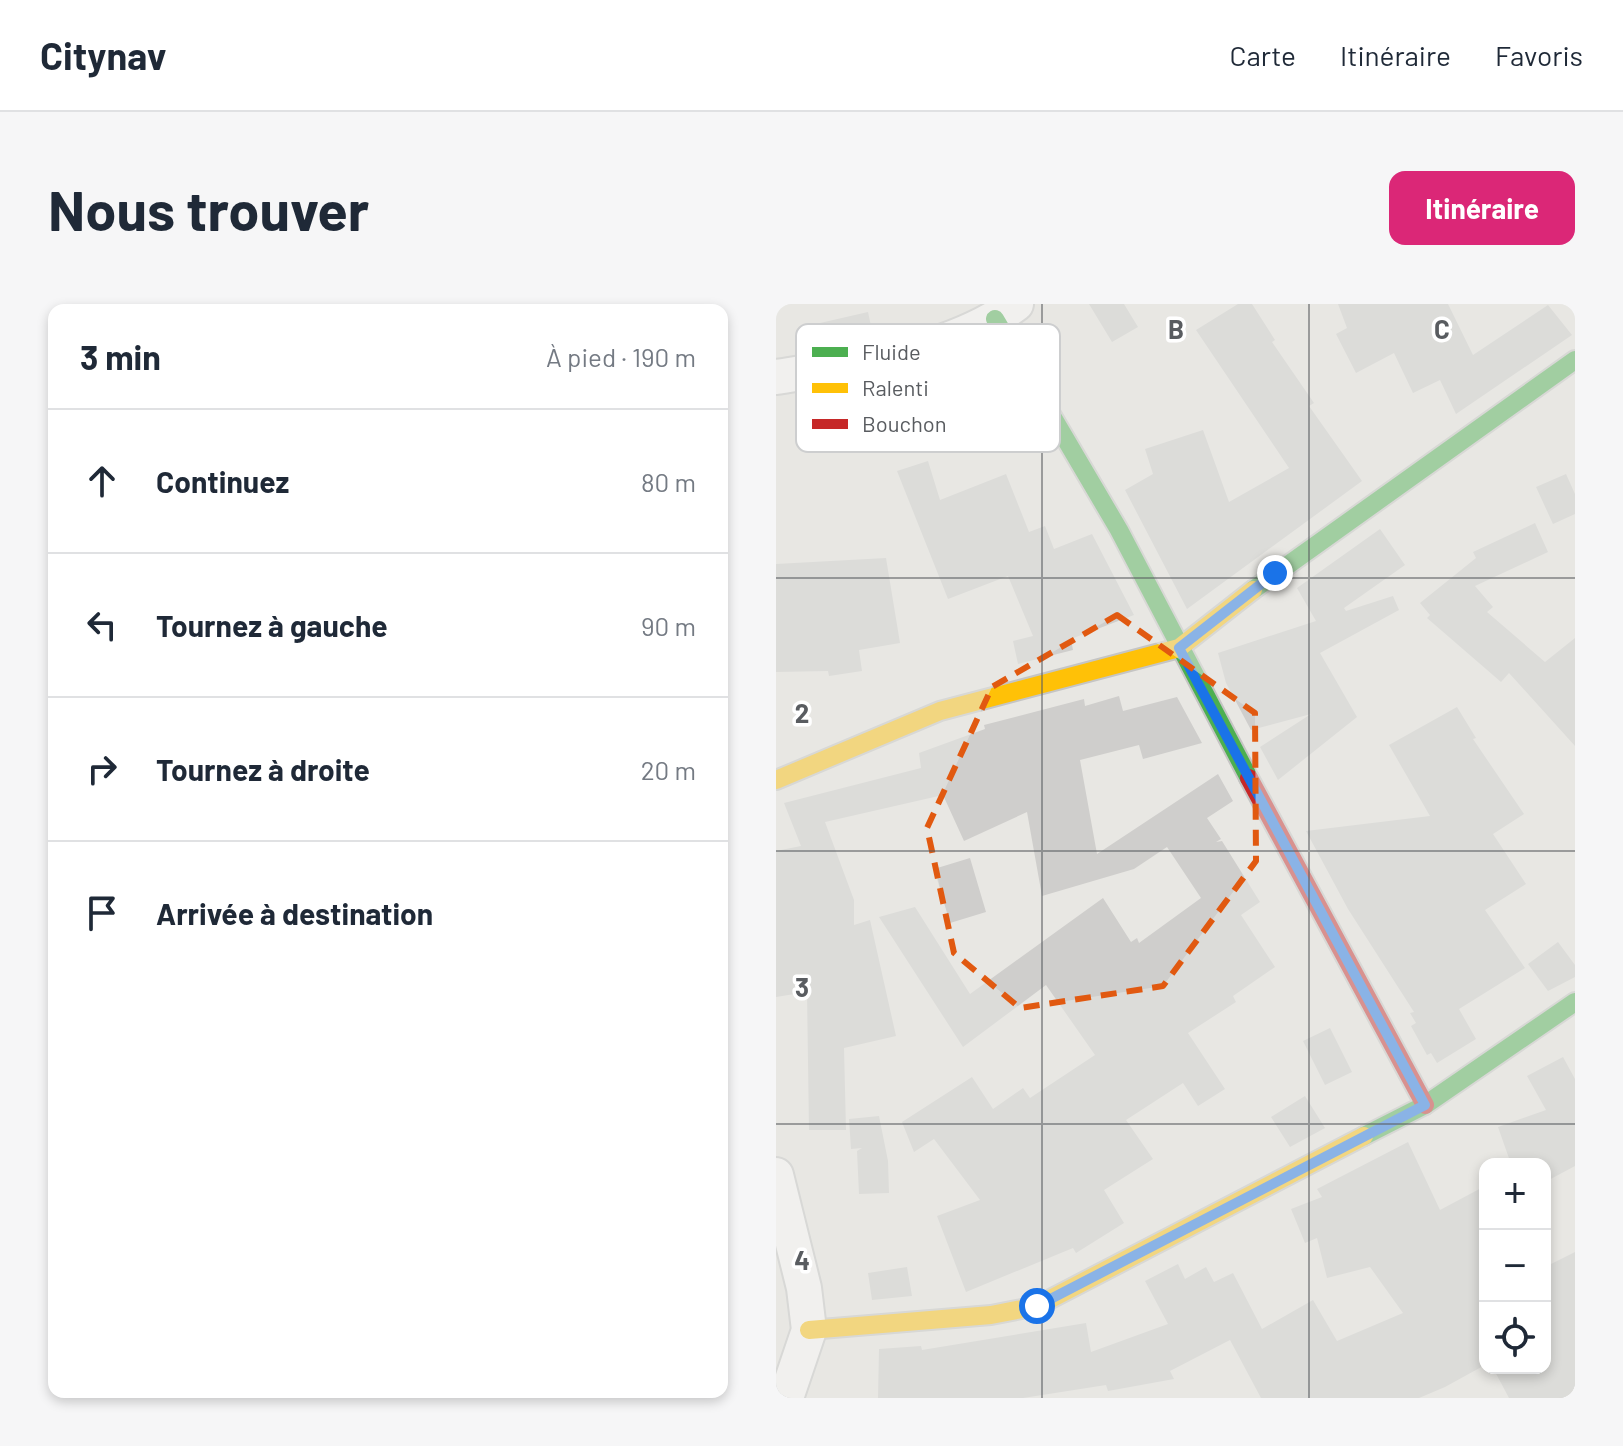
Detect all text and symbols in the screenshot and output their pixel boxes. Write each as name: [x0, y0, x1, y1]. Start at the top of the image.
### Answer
text: Citynav: [40, 32, 166, 78]
text: Carte: [1230, 38, 1296, 72]
text: Itinéraire: [1340, 38, 1451, 72]
text: Favoris: [1495, 38, 1583, 72]
button: Itinéraire: [1389, 171, 1575, 245]
text: Nous trouver: [48, 175, 369, 242]
text: B: [1168, 313, 1184, 344]
text: C: [1434, 313, 1450, 344]
legend: [796, 324, 1060, 452]
text: 3 min: [80, 336, 161, 377]
text: Fluide: [862, 338, 921, 364]
text: À pied · 190 m: [546, 341, 696, 372]
text: Ralenti: [862, 374, 929, 400]
text: Bouchon: [862, 410, 947, 436]
icon: ahead: [80, 459, 124, 503]
text: Continuez: [156, 463, 289, 499]
text: 80 m: [641, 466, 696, 497]
route end: [1257, 555, 1293, 591]
icon: left: [80, 603, 124, 647]
text: Tournez à gauche: [156, 607, 388, 643]
text: 90 m: [641, 610, 696, 641]
text: 2: [795, 697, 809, 728]
icon: right: [80, 747, 124, 791]
text: Tournez à droite: [156, 751, 370, 787]
text: 20 m: [641, 754, 696, 785]
icon: arrive: [80, 891, 124, 935]
text: Arrivée à destination: [156, 895, 433, 931]
text: 3: [795, 971, 809, 1002]
map controls: [1479, 1158, 1551, 1374]
button: +: [1479, 1158, 1551, 1230]
button: −: [1479, 1230, 1551, 1302]
text: 4: [794, 1244, 810, 1275]
route start: [1019, 1288, 1055, 1324]
button: locate: [1479, 1302, 1551, 1374]

